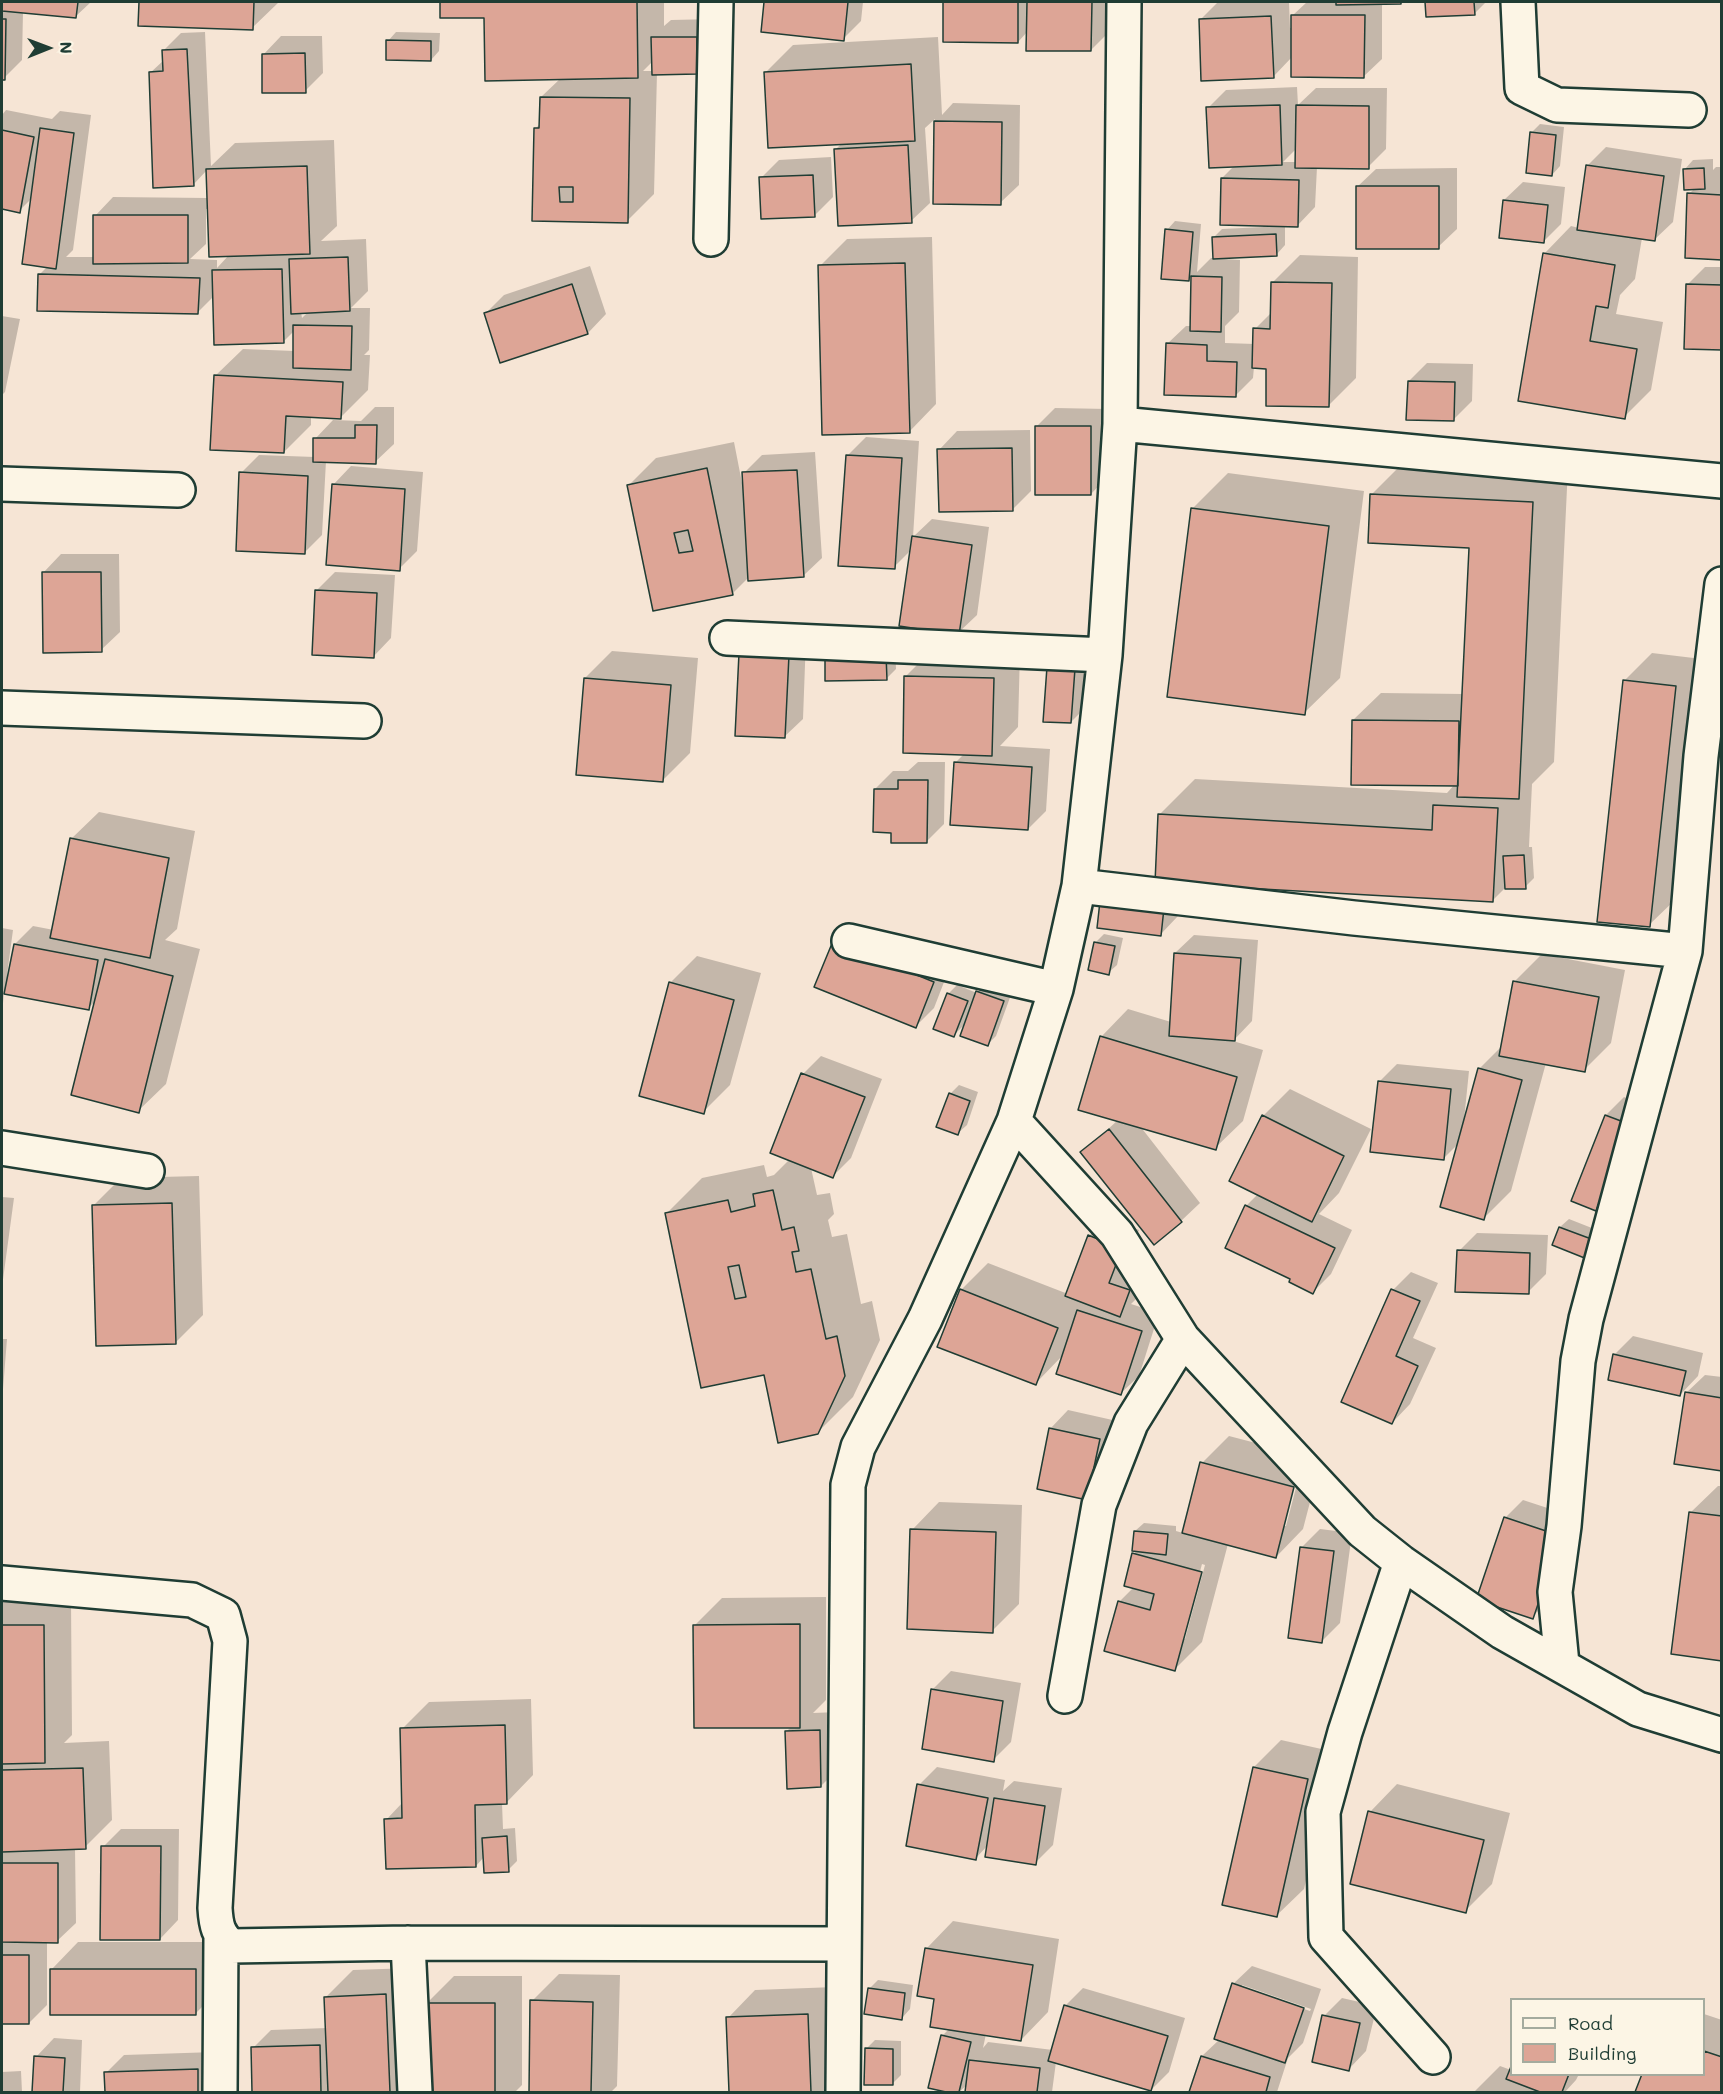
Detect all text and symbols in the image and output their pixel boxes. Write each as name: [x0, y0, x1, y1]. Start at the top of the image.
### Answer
north arrow: [18, 18, 78, 78]
text: N: [56, 41, 77, 54]
legend: [1510, 1998, 1705, 2076]
text: Road: [1568, 2011, 1613, 2035]
text: Building: [1568, 2041, 1636, 2065]

